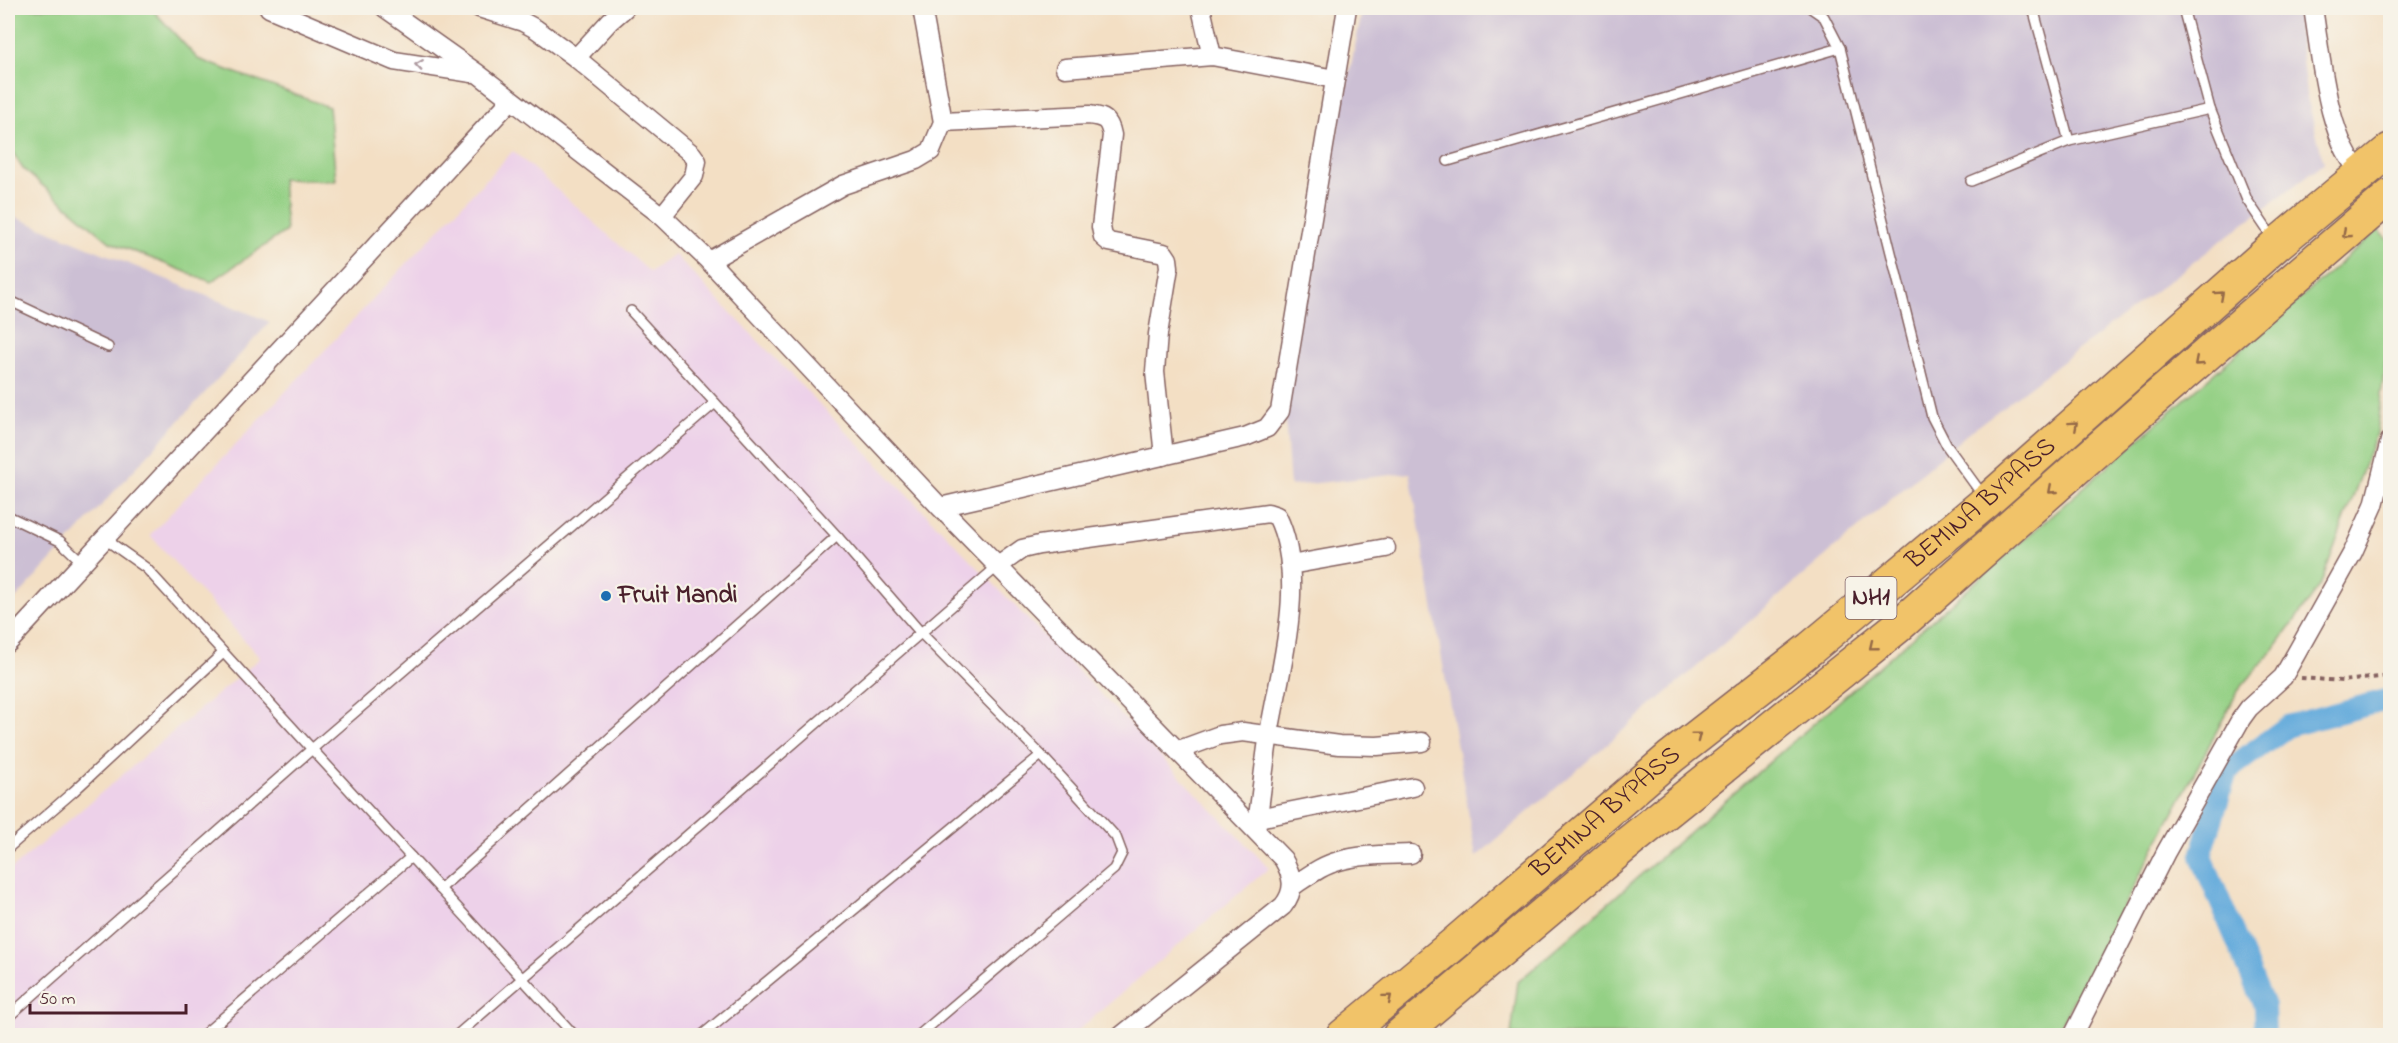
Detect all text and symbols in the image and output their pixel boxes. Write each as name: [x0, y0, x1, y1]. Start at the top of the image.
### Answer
one-way arrow: [415, 59, 424, 71]
one-way arrow: [2342, 227, 2353, 238]
one-way arrow: [2213, 291, 2224, 302]
one-way arrow: [2194, 354, 2205, 365]
one-way arrow: [2067, 421, 2078, 432]
street label: BEMINA BYPASS: [1897, 429, 2065, 580]
one-way arrow: [2048, 483, 2059, 494]
place label: Fruit Mandi: [616, 577, 737, 615]
road number: NH1: [1846, 577, 1896, 619]
marker: Fruit Mandi: [599, 589, 613, 603]
one-way arrow: [1869, 639, 1880, 650]
one-way arrow: [1691, 733, 1702, 744]
street label: BEMINA BYPASS: [1522, 737, 1690, 889]
scale bar: [30, 977, 186, 1015]
text: 50 m: [39, 987, 76, 1013]
one-way arrow: [1382, 995, 1393, 1006]

